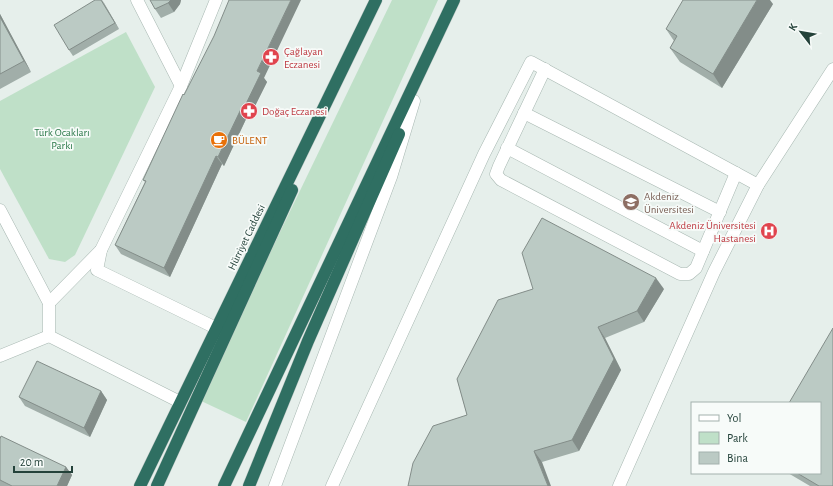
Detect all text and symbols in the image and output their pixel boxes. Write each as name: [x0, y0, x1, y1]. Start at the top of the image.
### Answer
north arrow: [781, 12, 821, 52]
text: K: [786, 21, 800, 33]
place label: Çağlayan Eczanesi: [284, 46, 323, 70]
pharmacy icon: Çağlayan Eczanesi: [261, 47, 281, 67]
pharmacy icon: Doğaç Eczanesi: [239, 101, 259, 121]
place label: Doğaç Eczanesi: [262, 106, 327, 117]
park label: Türk Ocakları Parkı: [34, 127, 90, 151]
cafe icon: BÜLENT: [209, 130, 229, 150]
place label: BÜLENT: [232, 135, 268, 146]
place label: Akdeniz Üniversitesi: [644, 191, 694, 215]
school or university icon: Akdeniz Üniversitesi: [621, 192, 641, 212]
street label: Hürriyet Caddesi: [226, 203, 267, 272]
place label: Akdeniz Üniversitesi Hastanesi: [669, 220, 756, 244]
hospital icon: Akdeniz Üniversitesi Hastanesi: [759, 221, 779, 241]
legend: [691, 402, 821, 474]
text: Yol: [727, 412, 741, 424]
text: Park: [727, 432, 748, 444]
scale bar: [14, 448, 72, 474]
text: Bina: [727, 452, 749, 464]
text: 20 m: [20, 456, 43, 468]

